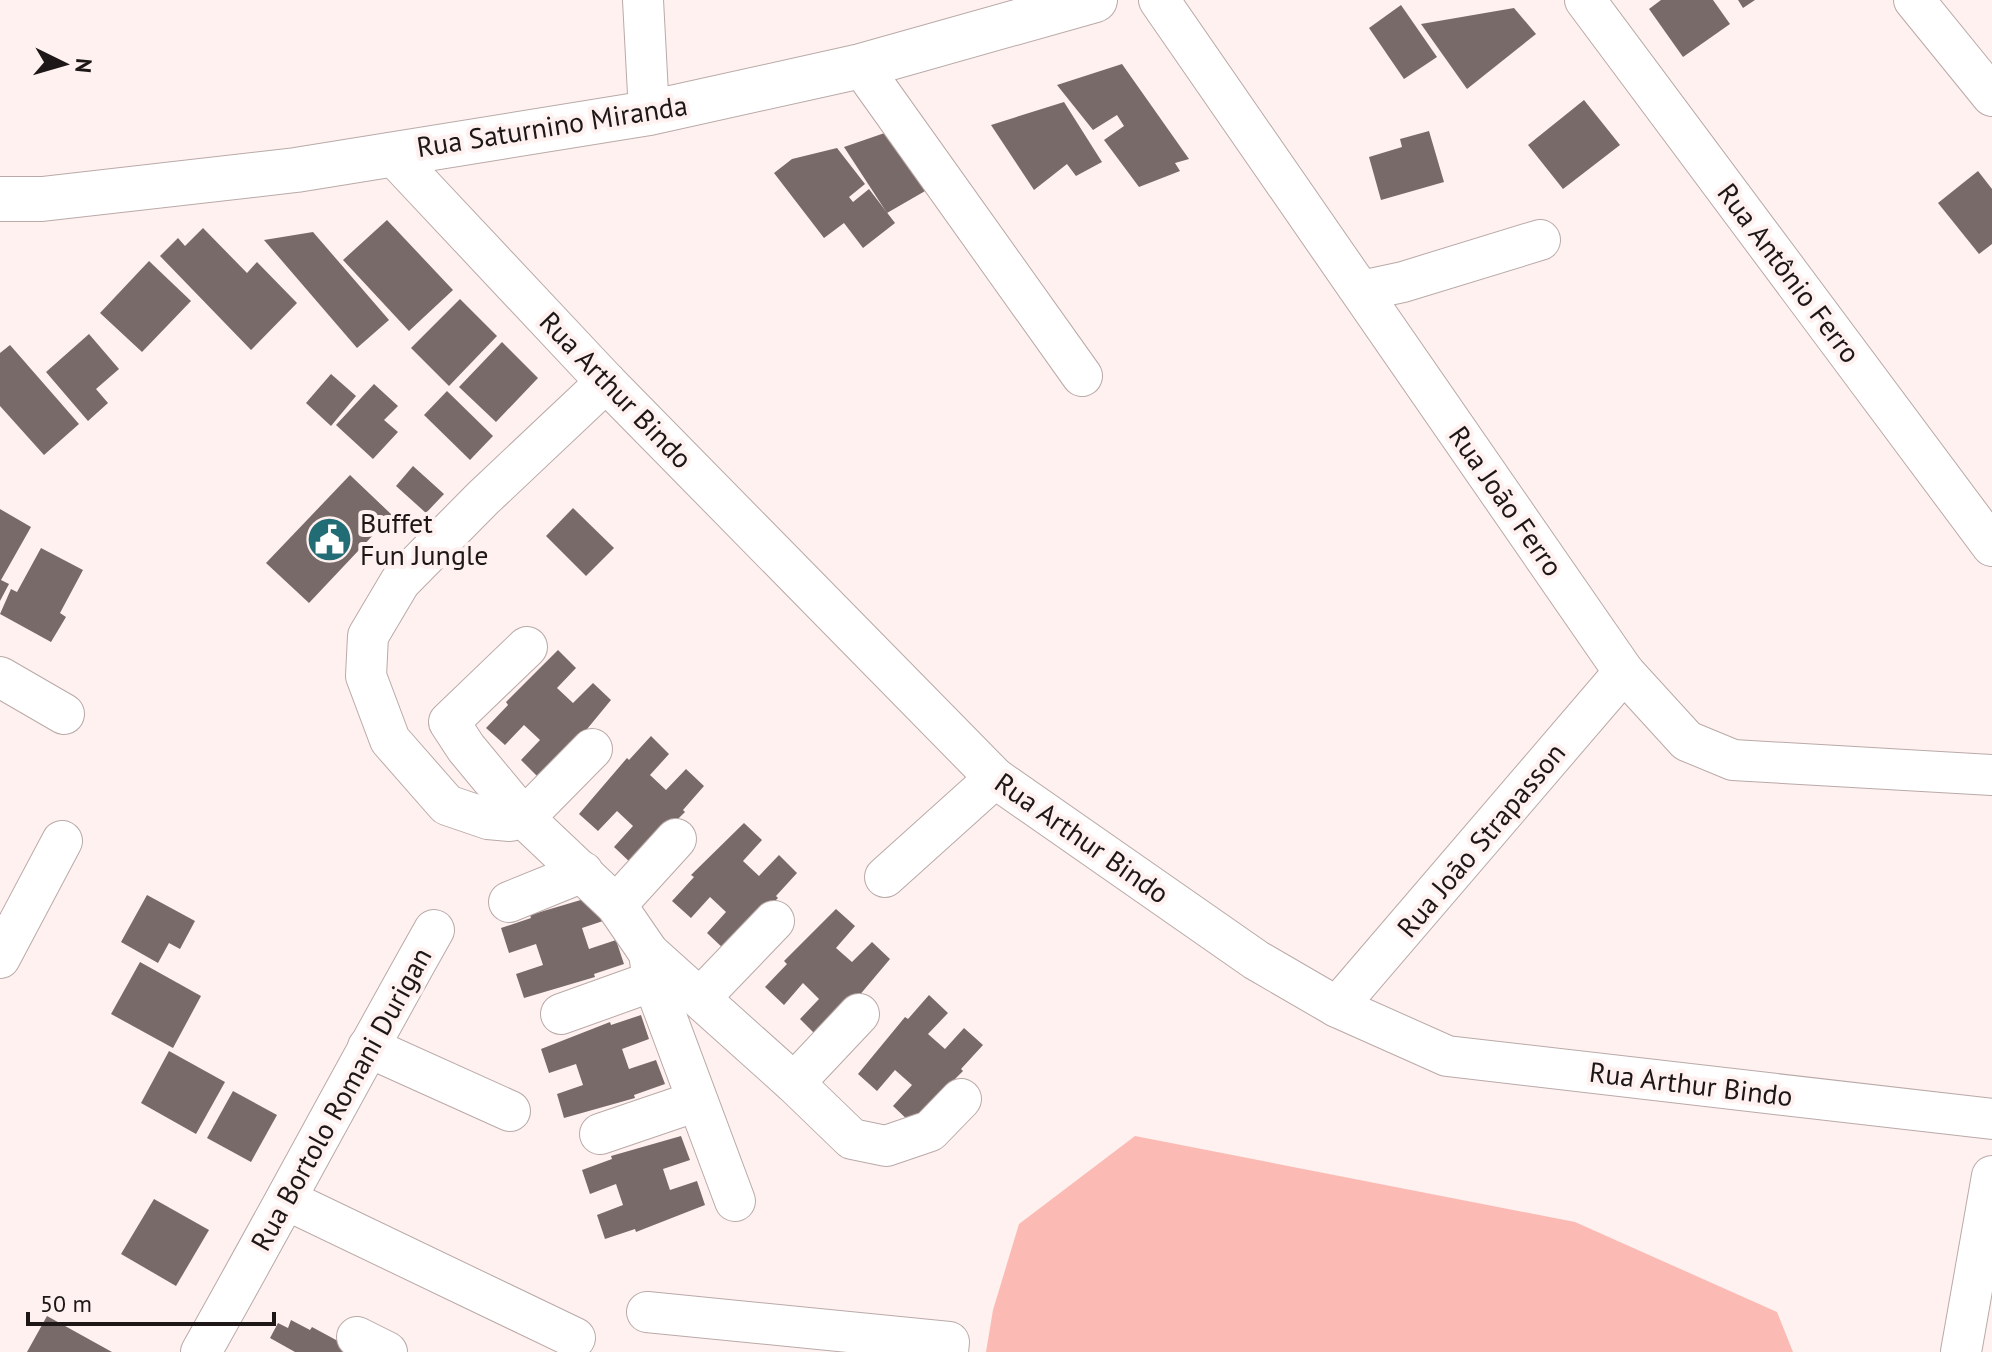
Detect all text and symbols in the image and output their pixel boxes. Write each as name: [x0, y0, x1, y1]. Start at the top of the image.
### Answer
north arrow: [24, 24, 104, 104]
text: N: [69, 57, 99, 74]
street label: Rua Saturnino Miranda: [414, 86, 690, 165]
street label: Rua Antônio Ferro: [1710, 175, 1869, 370]
street label: Rua Arthur Bindo: [532, 303, 701, 476]
street label: Rua João Ferro: [1441, 418, 1572, 583]
place label: Buffet Fun Jungle: [360, 504, 488, 573]
public building icon: Buffet Fun Jungle: [305, 515, 353, 563]
street label: Rua João Strapasson: [1388, 735, 1573, 945]
street label: Rua Arthur Bindo: [988, 764, 1177, 911]
street label: Rua Bortolo Romani Durigan: [242, 941, 439, 1257]
street label: Rua Arthur Bindo: [1587, 1053, 1795, 1114]
scale bar: [28, 1276, 274, 1326]
text: 50 m: [40, 1288, 92, 1319]

